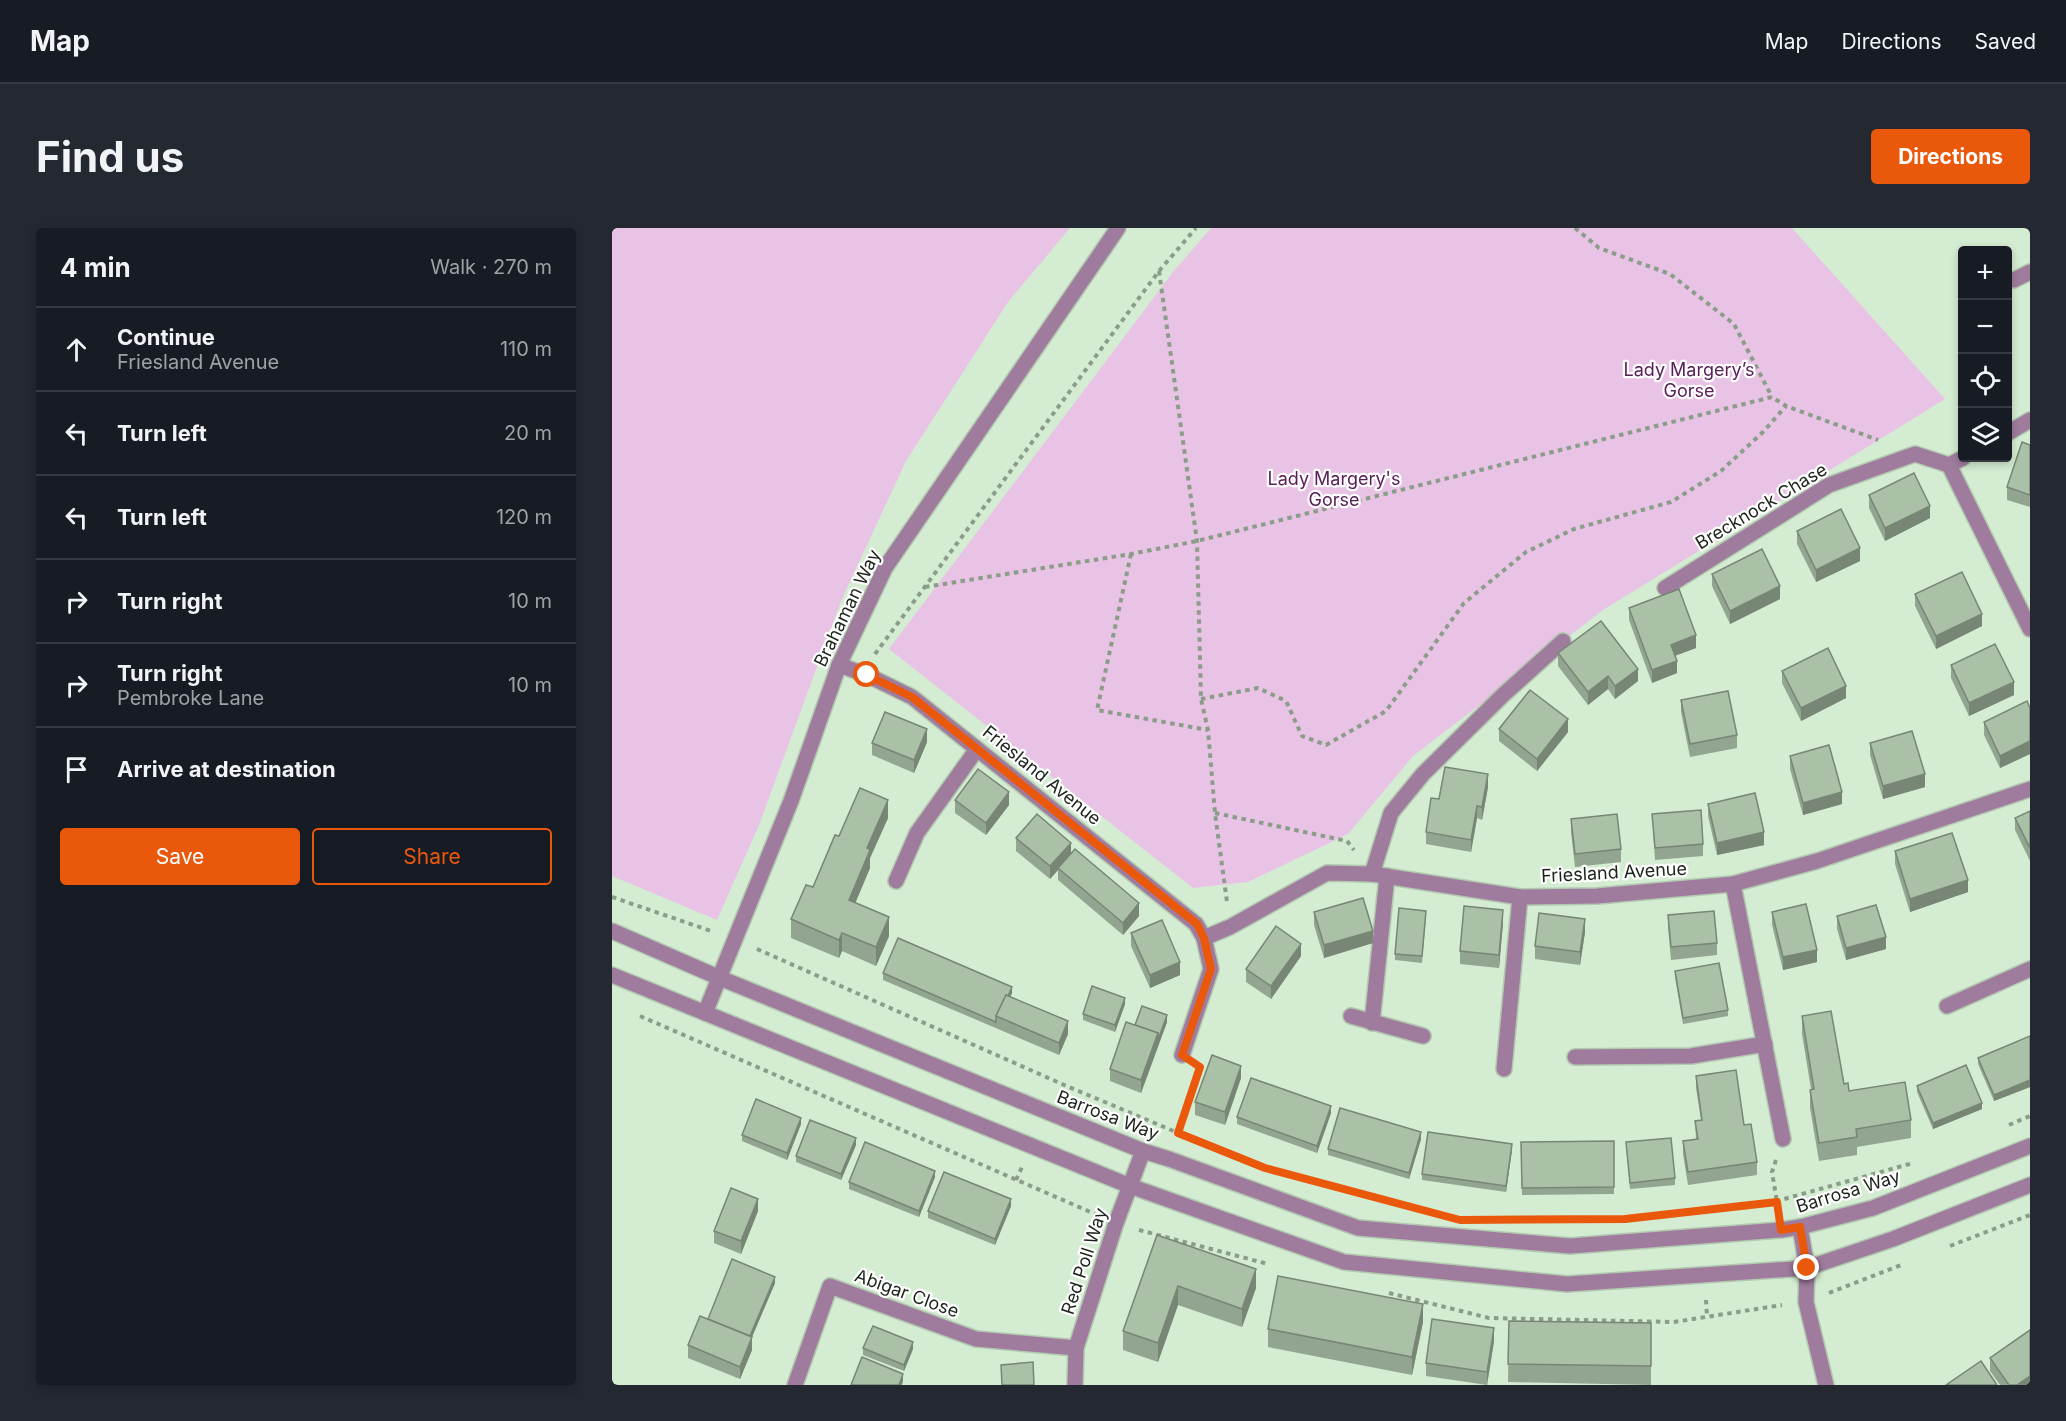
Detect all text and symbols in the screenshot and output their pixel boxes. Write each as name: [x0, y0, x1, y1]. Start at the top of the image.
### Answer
text: Map: [30, 24, 90, 58]
text: Map: [1765, 29, 1808, 54]
text: Directions: [1841, 29, 1942, 54]
text: Saved: [1975, 29, 2036, 54]
button: Directions: [1871, 129, 2030, 184]
text: Find us: [36, 131, 184, 182]
map controls: [1958, 246, 2012, 462]
button: +: [1958, 246, 2012, 300]
text: 4 min: [60, 252, 131, 283]
text: Walk · 270 m: [430, 255, 552, 279]
button: −: [1958, 300, 2012, 354]
text: Continue: [117, 324, 215, 350]
icon: ahead: [60, 333, 93, 366]
text: 110 m: [500, 337, 552, 361]
text: Friesland Avenue: [117, 350, 279, 374]
button: locate: [1958, 354, 2012, 408]
park label: Lady Margery’s Gorse: [1624, 359, 1754, 401]
button: layers: [1958, 408, 2012, 462]
icon: left: [60, 417, 93, 450]
text: Turn left: [117, 420, 207, 446]
text: 20 m: [504, 421, 552, 445]
street label: Brecknock Chase: [1692, 459, 1830, 553]
park label: Lady Margery's Gorse: [1267, 468, 1401, 510]
icon: left: [60, 501, 93, 534]
text: Turn left: [117, 504, 207, 530]
text: 120 m: [496, 505, 552, 529]
street label: Brahaman Way: [810, 546, 884, 670]
icon: right: [60, 585, 93, 618]
text: Turn right: [117, 588, 223, 614]
text: 10 m: [508, 589, 552, 613]
text: Turn right: [117, 660, 223, 686]
route start: [853, 661, 879, 687]
icon: right: [60, 669, 93, 702]
text: 10 m: [508, 673, 552, 697]
text: Pembroke Lane: [117, 686, 264, 710]
street label: Friesland Avenue: [979, 721, 1105, 829]
icon: arrive: [60, 753, 93, 786]
text: Arrive at destination: [117, 756, 336, 782]
button: Save: [60, 828, 300, 885]
button: Share: [312, 828, 552, 885]
street label: Friesland Avenue: [1541, 858, 1687, 886]
street label: Barrosa Way: [1054, 1086, 1162, 1144]
street label: Barrosa Way: [1793, 1165, 1903, 1217]
street label: Red Poll Way: [1057, 1205, 1111, 1317]
route end: [1793, 1254, 1819, 1280]
street label: Abigar Close: [852, 1264, 962, 1322]

